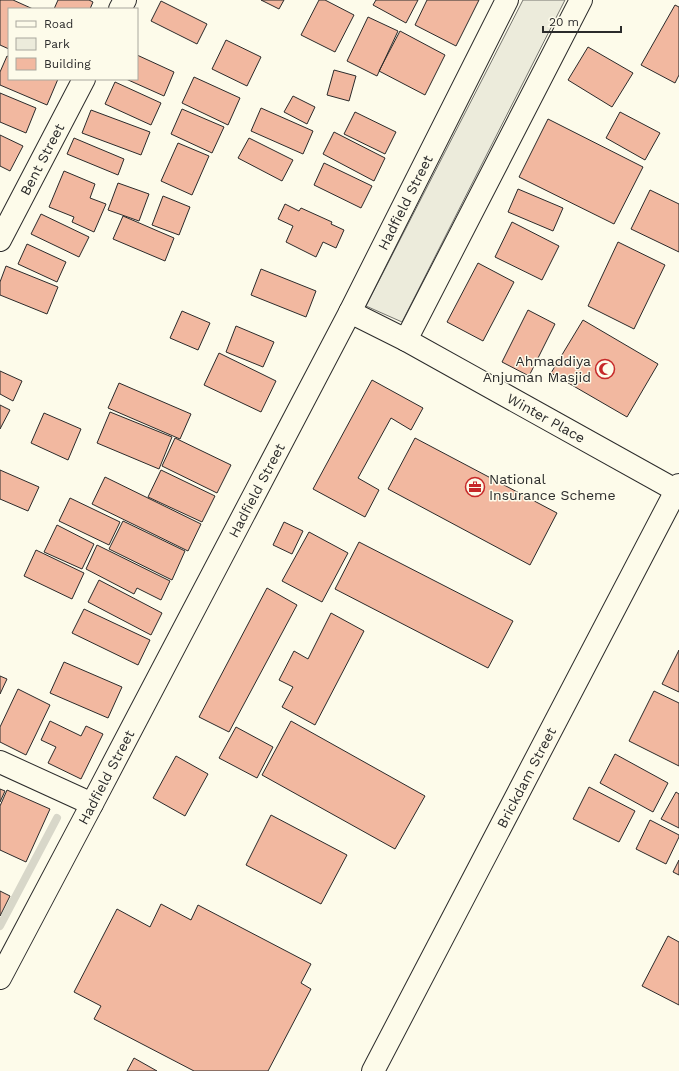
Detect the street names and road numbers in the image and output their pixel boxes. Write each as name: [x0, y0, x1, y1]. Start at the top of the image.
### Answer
street label: Bent Street: [17, 121, 67, 198]
street label: Hadfield Street: [375, 152, 436, 253]
street label: Winter Place: [504, 390, 588, 446]
street label: Hadfield Street: [225, 440, 288, 540]
street label: Brickdam Street: [493, 725, 559, 831]
street label: Hadfield Street: [75, 727, 137, 827]

